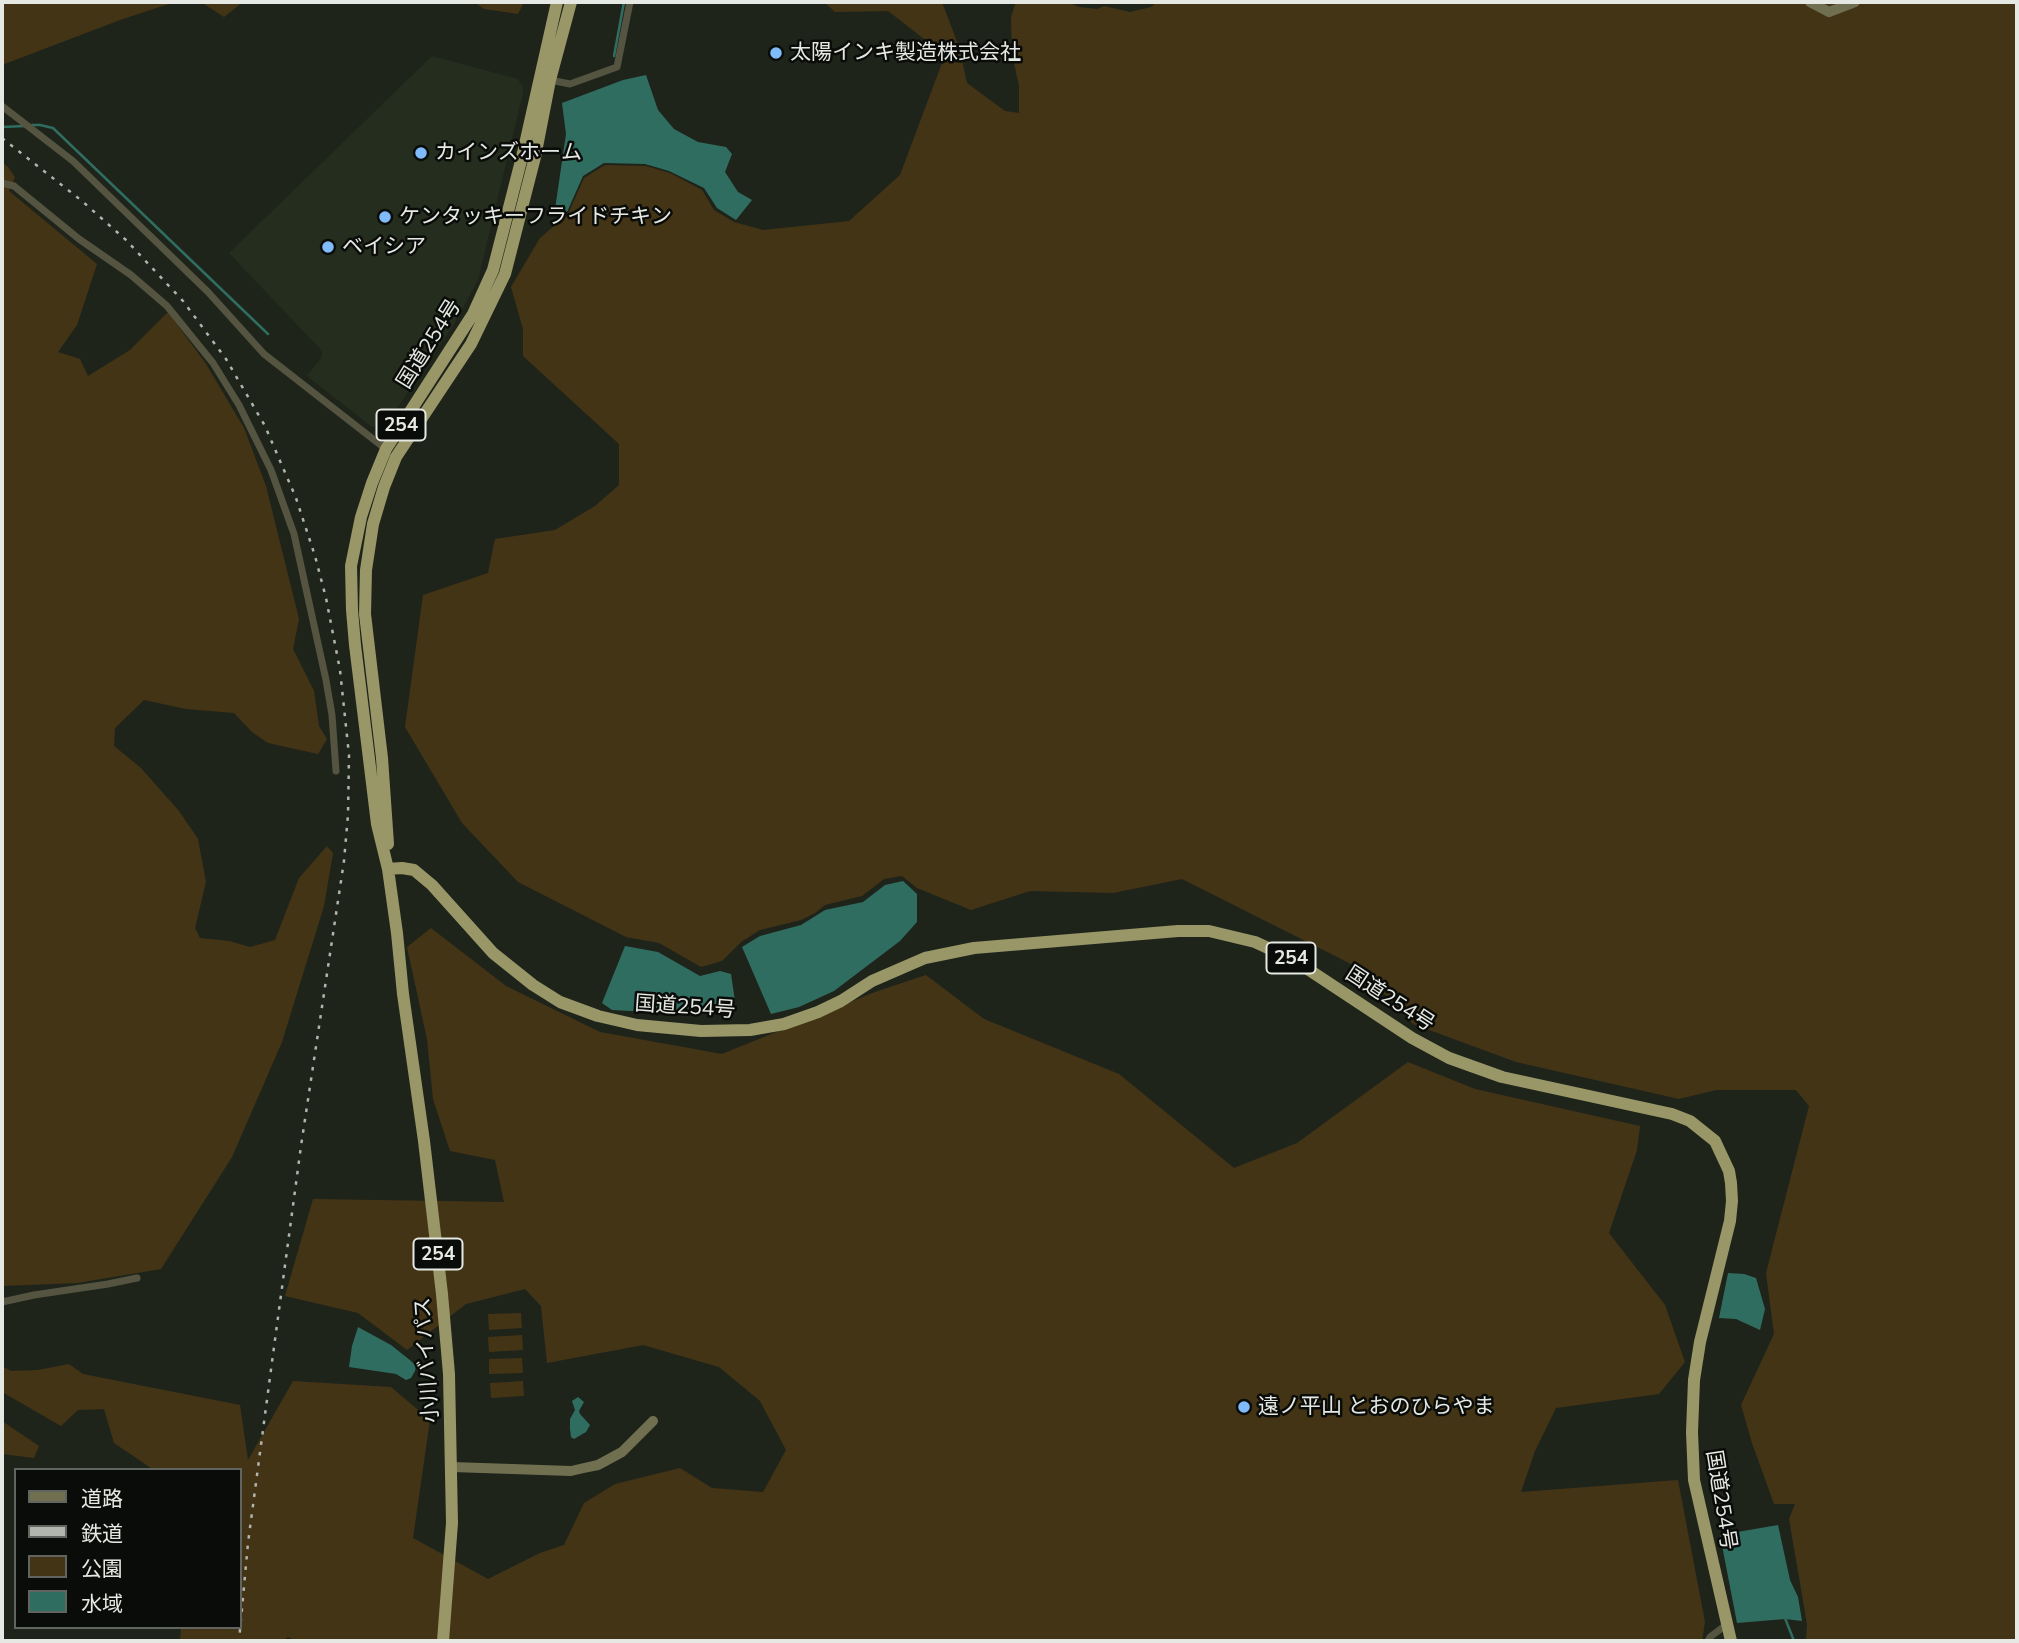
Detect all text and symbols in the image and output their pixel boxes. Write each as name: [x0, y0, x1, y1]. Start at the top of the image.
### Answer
place label: 太陽インキ製造株式会社: [790, 40, 1021, 66]
marker: 太陽インキ製造株式会社: [768, 45, 784, 61]
place label: カインズホーム: [435, 140, 582, 166]
marker: カインズホーム: [413, 145, 429, 161]
place label: ケンタッキーフライドチキン: [399, 204, 672, 230]
marker: ケンタッキーフライドチキン: [377, 209, 393, 225]
place label: ベイシア: [342, 234, 426, 260]
marker: ベイシア: [320, 239, 336, 255]
street label: 国道254号: [392, 295, 466, 393]
road number: 254: [376, 410, 426, 440]
road number: 254: [1266, 942, 1316, 974]
street label: 国道254号: [1341, 961, 1439, 1037]
street label: 国道254号: [634, 991, 736, 1023]
road number: 254: [414, 1238, 462, 1270]
street label: 小川バイパス: [410, 1296, 444, 1424]
place label: 遠ノ平山 とおのひらやま: [1258, 1394, 1494, 1420]
marker: 遠ノ平山 とおのひらやま: [1236, 1399, 1252, 1415]
street label: 国道254号: [1701, 1448, 1741, 1552]
legend: [14, 1468, 242, 1629]
text: 道路: [81, 1485, 123, 1511]
text: 鉄道: [81, 1520, 123, 1546]
text: 公園: [81, 1555, 123, 1581]
text: 水域: [81, 1590, 123, 1616]

